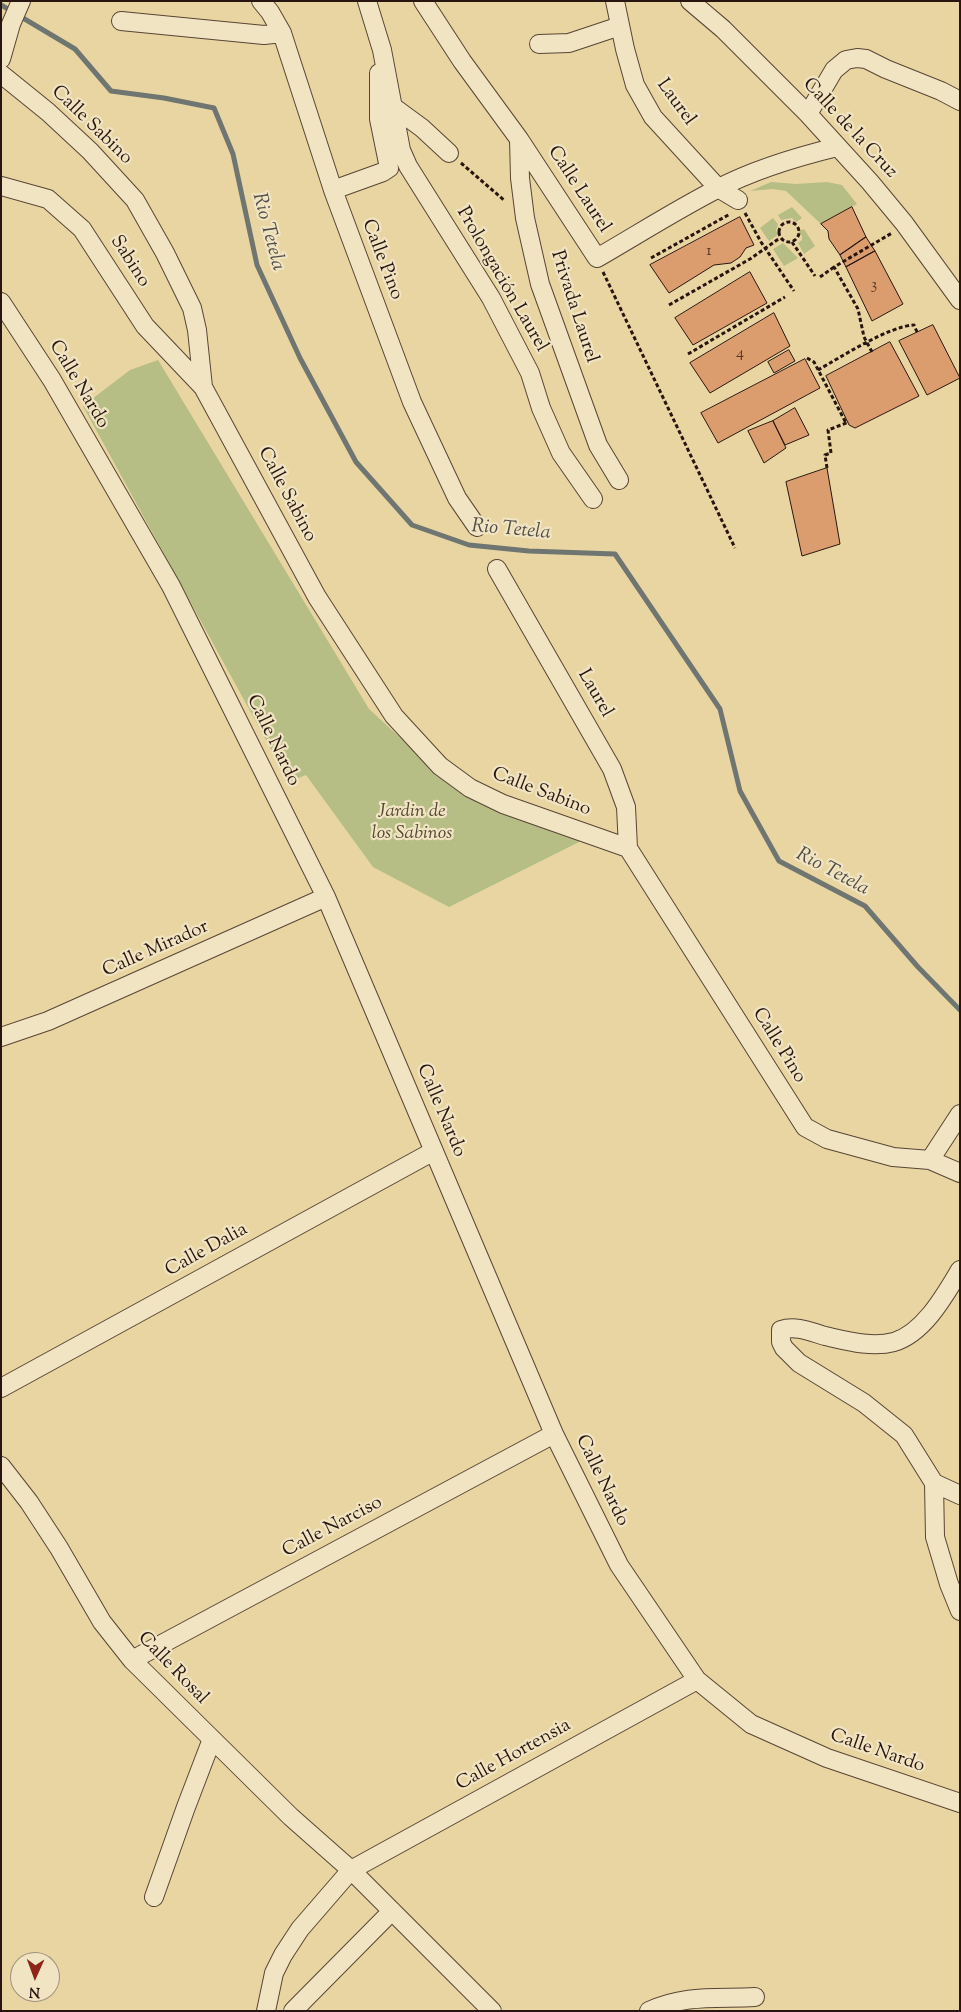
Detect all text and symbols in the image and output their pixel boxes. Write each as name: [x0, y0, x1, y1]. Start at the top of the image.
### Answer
street label: Calle de la Cruz: [797, 74, 901, 184]
street label: Laurel: [650, 75, 700, 131]
street label: Calle Sabino: [46, 82, 136, 170]
street label: Calle Laurel: [541, 142, 615, 238]
water label: Rio Tetela: [245, 191, 289, 273]
street label: Prolongación Laurel: [450, 203, 552, 357]
street label: Calle Pino: [355, 217, 407, 303]
street label: Sabino: [104, 232, 154, 292]
house number: 1: [706, 242, 712, 262]
street label: Privada Laurel: [544, 248, 602, 366]
house number: 3: [871, 276, 877, 296]
street label: Calle Nardo: [43, 337, 113, 433]
house number: 4: [736, 344, 744, 364]
street label: Calle Sabino: [251, 444, 321, 546]
water label: Rio Tetela: [470, 516, 552, 546]
street label: Laurel: [571, 666, 617, 722]
street label: Calle Nardo: [240, 692, 304, 790]
street label: Calle Sabino: [488, 764, 594, 822]
park label: Jardin de los Sabinos: [372, 802, 452, 846]
water label: Rio Tetela: [791, 844, 873, 902]
street label: Calle Mirador: [99, 916, 213, 984]
street label: Calle Pino: [746, 1004, 810, 1088]
street label: Calle Nardo: [410, 1061, 470, 1161]
street label: Calle Dalia: [162, 1219, 252, 1283]
street label: Calle Nardo: [569, 1432, 633, 1530]
street label: Calle Narciso: [279, 1492, 387, 1564]
street label: Calle Rosal: [132, 1628, 212, 1710]
street label: Calle Hortensia: [453, 1715, 575, 1797]
street label: Calle Nardo: [827, 1725, 927, 1779]
north arrow: [10, 1952, 60, 2002]
text: N: [29, 1981, 40, 2001]

